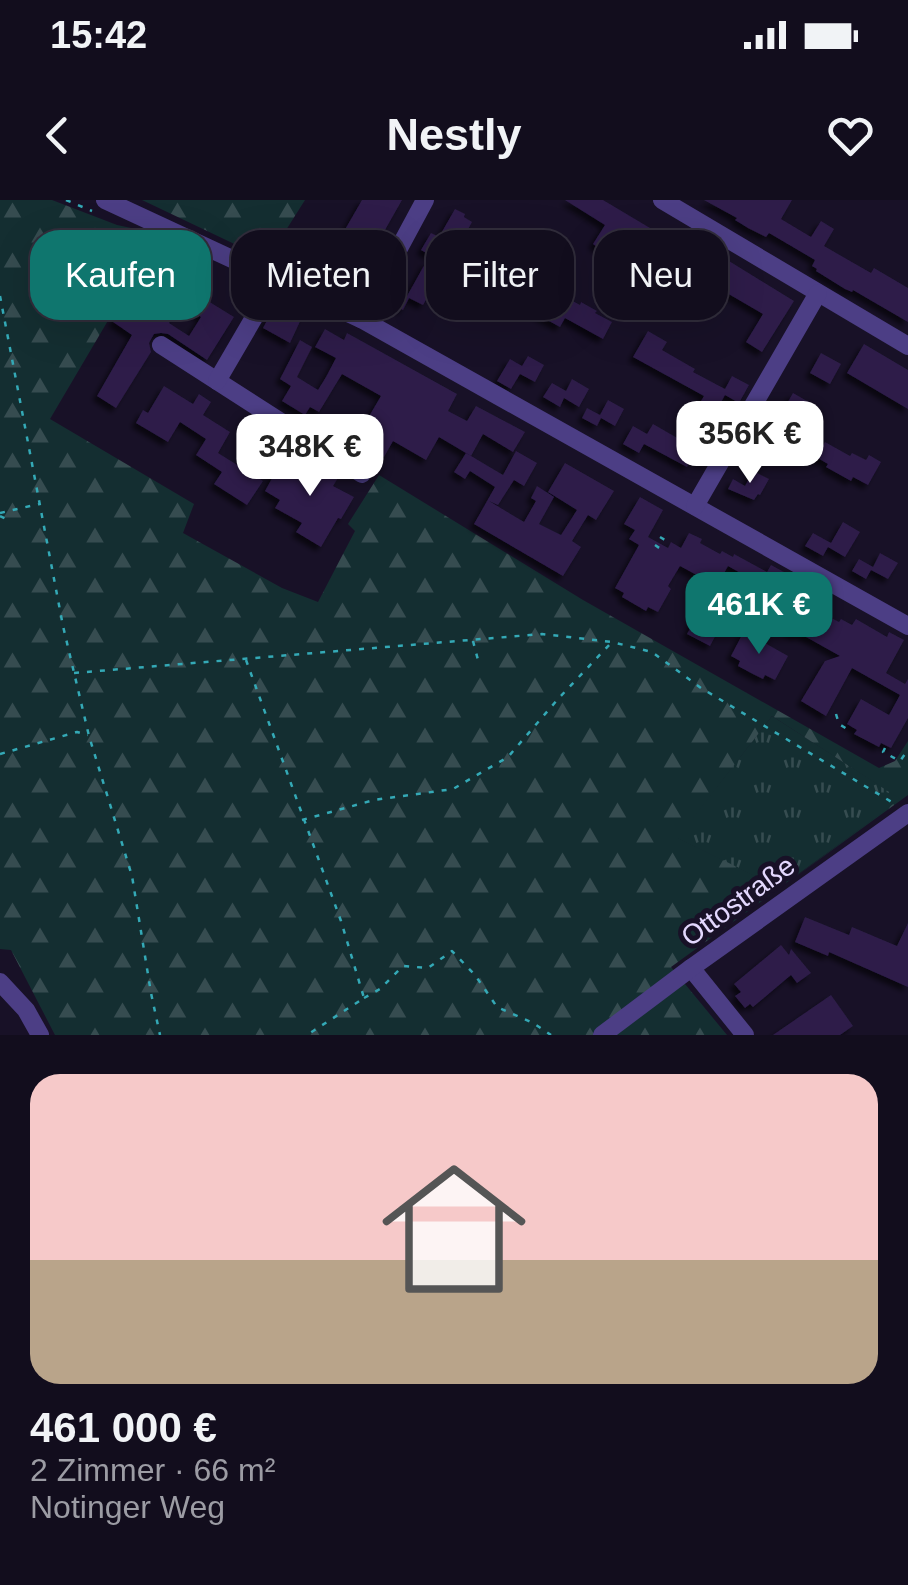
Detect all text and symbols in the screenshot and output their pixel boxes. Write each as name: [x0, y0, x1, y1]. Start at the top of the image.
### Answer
text: 15:42: [50, 14, 147, 56]
icon: back: [30, 108, 85, 163]
icon: heart: [823, 108, 878, 163]
text: Nestly: [386, 109, 522, 160]
chip: Kaufen: [30, 230, 211, 320]
chip: Mieten: [231, 230, 406, 320]
chip: Filter: [426, 230, 574, 320]
chip: Neu: [594, 230, 728, 320]
pin: 356K €: [669, 401, 831, 486]
pin: 348K €: [229, 414, 391, 499]
text: 356K €: [698, 415, 802, 451]
text: 348K €: [258, 428, 362, 464]
pin: 461K €: [678, 572, 840, 657]
text: 461K €: [707, 586, 811, 622]
street label: Ottostraße: [675, 850, 801, 952]
icon: home: [364, 1139, 544, 1319]
text: 461 000 €: [30, 1404, 217, 1451]
text: 2 Zimmer · 66 m²: [30, 1452, 275, 1488]
text: Notinger Weg: [30, 1489, 225, 1525]

